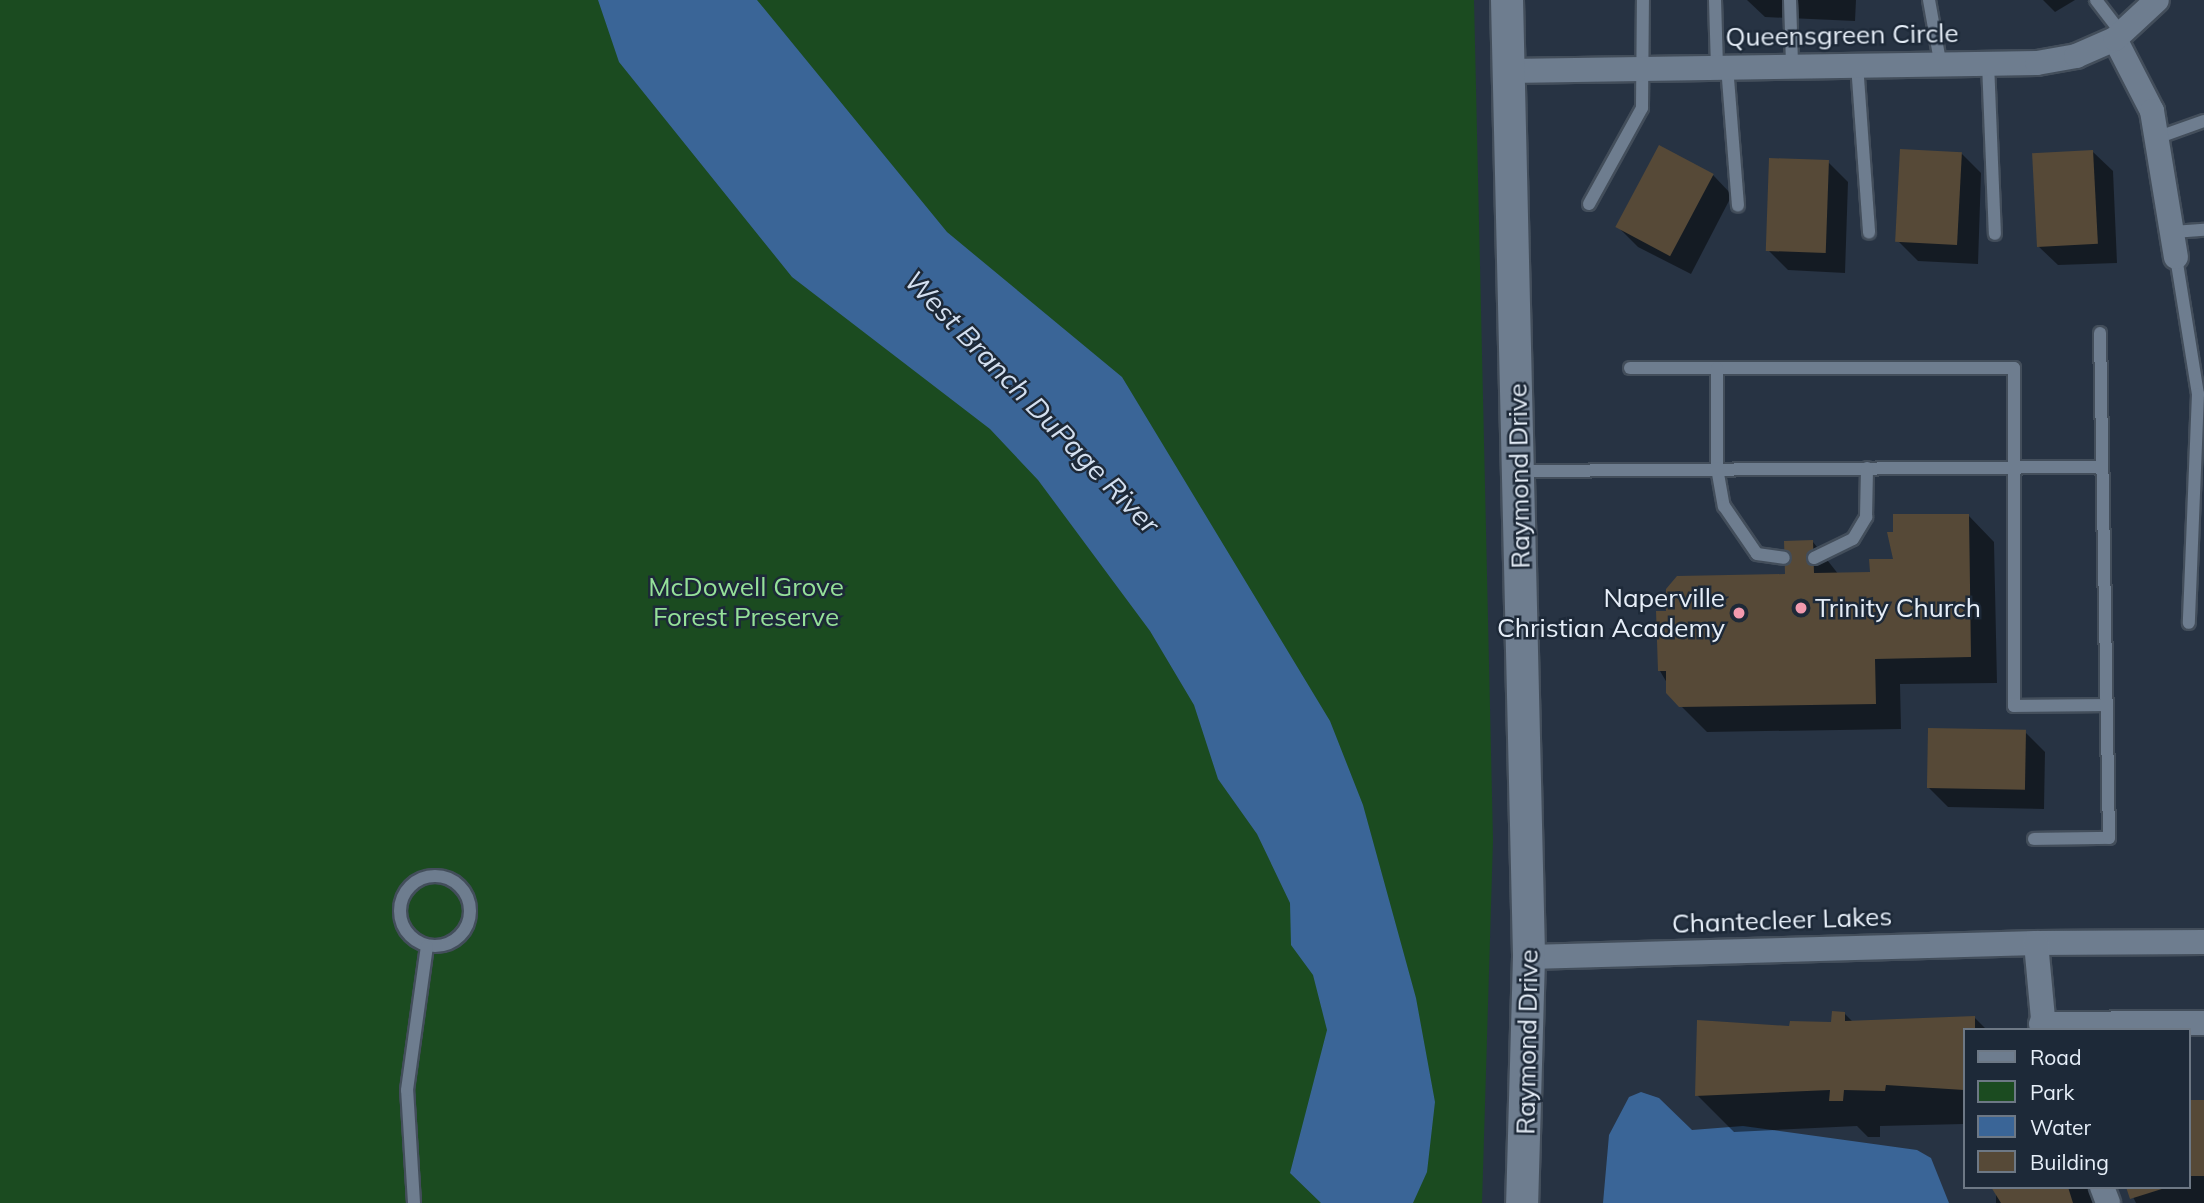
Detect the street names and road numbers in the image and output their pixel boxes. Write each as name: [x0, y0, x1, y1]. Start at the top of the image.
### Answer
street label: Queensgreen Circle: [1725, 17, 1959, 53]
street label: Raymond Drive: [1502, 383, 1536, 569]
street label: Chantecleer Lakes: [1671, 901, 1893, 939]
street label: Raymond Drive: [1510, 949, 1544, 1135]

